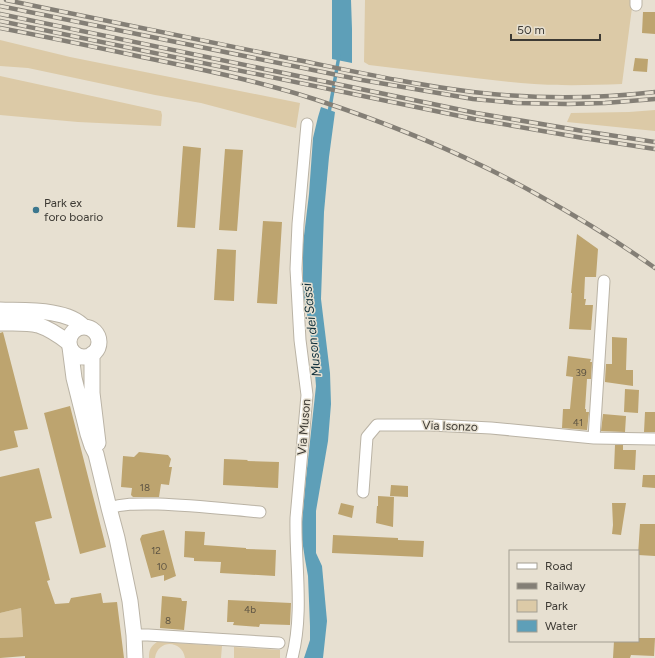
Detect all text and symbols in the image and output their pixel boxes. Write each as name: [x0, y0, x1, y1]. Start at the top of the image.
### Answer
scale bar: [511, 16, 600, 42]
text: 50 m: [517, 23, 545, 37]
place label: Park ex foro boario: [44, 196, 103, 224]
marker: Park ex foro boario: [31, 205, 41, 215]
water label: Muson dei Sassi: [299, 281, 324, 378]
house number: 39: [575, 366, 587, 379]
street label: Via Muson: [295, 398, 313, 456]
house number: 41: [573, 416, 583, 429]
street label: Via Isonzo: [422, 418, 478, 434]
house number: 18: [140, 481, 150, 494]
house number: 12: [151, 544, 161, 557]
legend: [509, 550, 639, 642]
text: Road: [545, 559, 573, 573]
house number: 10: [157, 560, 167, 573]
text: Railway: [545, 579, 586, 593]
text: Park: [545, 599, 568, 613]
house number: 4b: [244, 603, 256, 616]
house number: 8: [165, 614, 171, 627]
text: Water: [545, 619, 577, 633]

